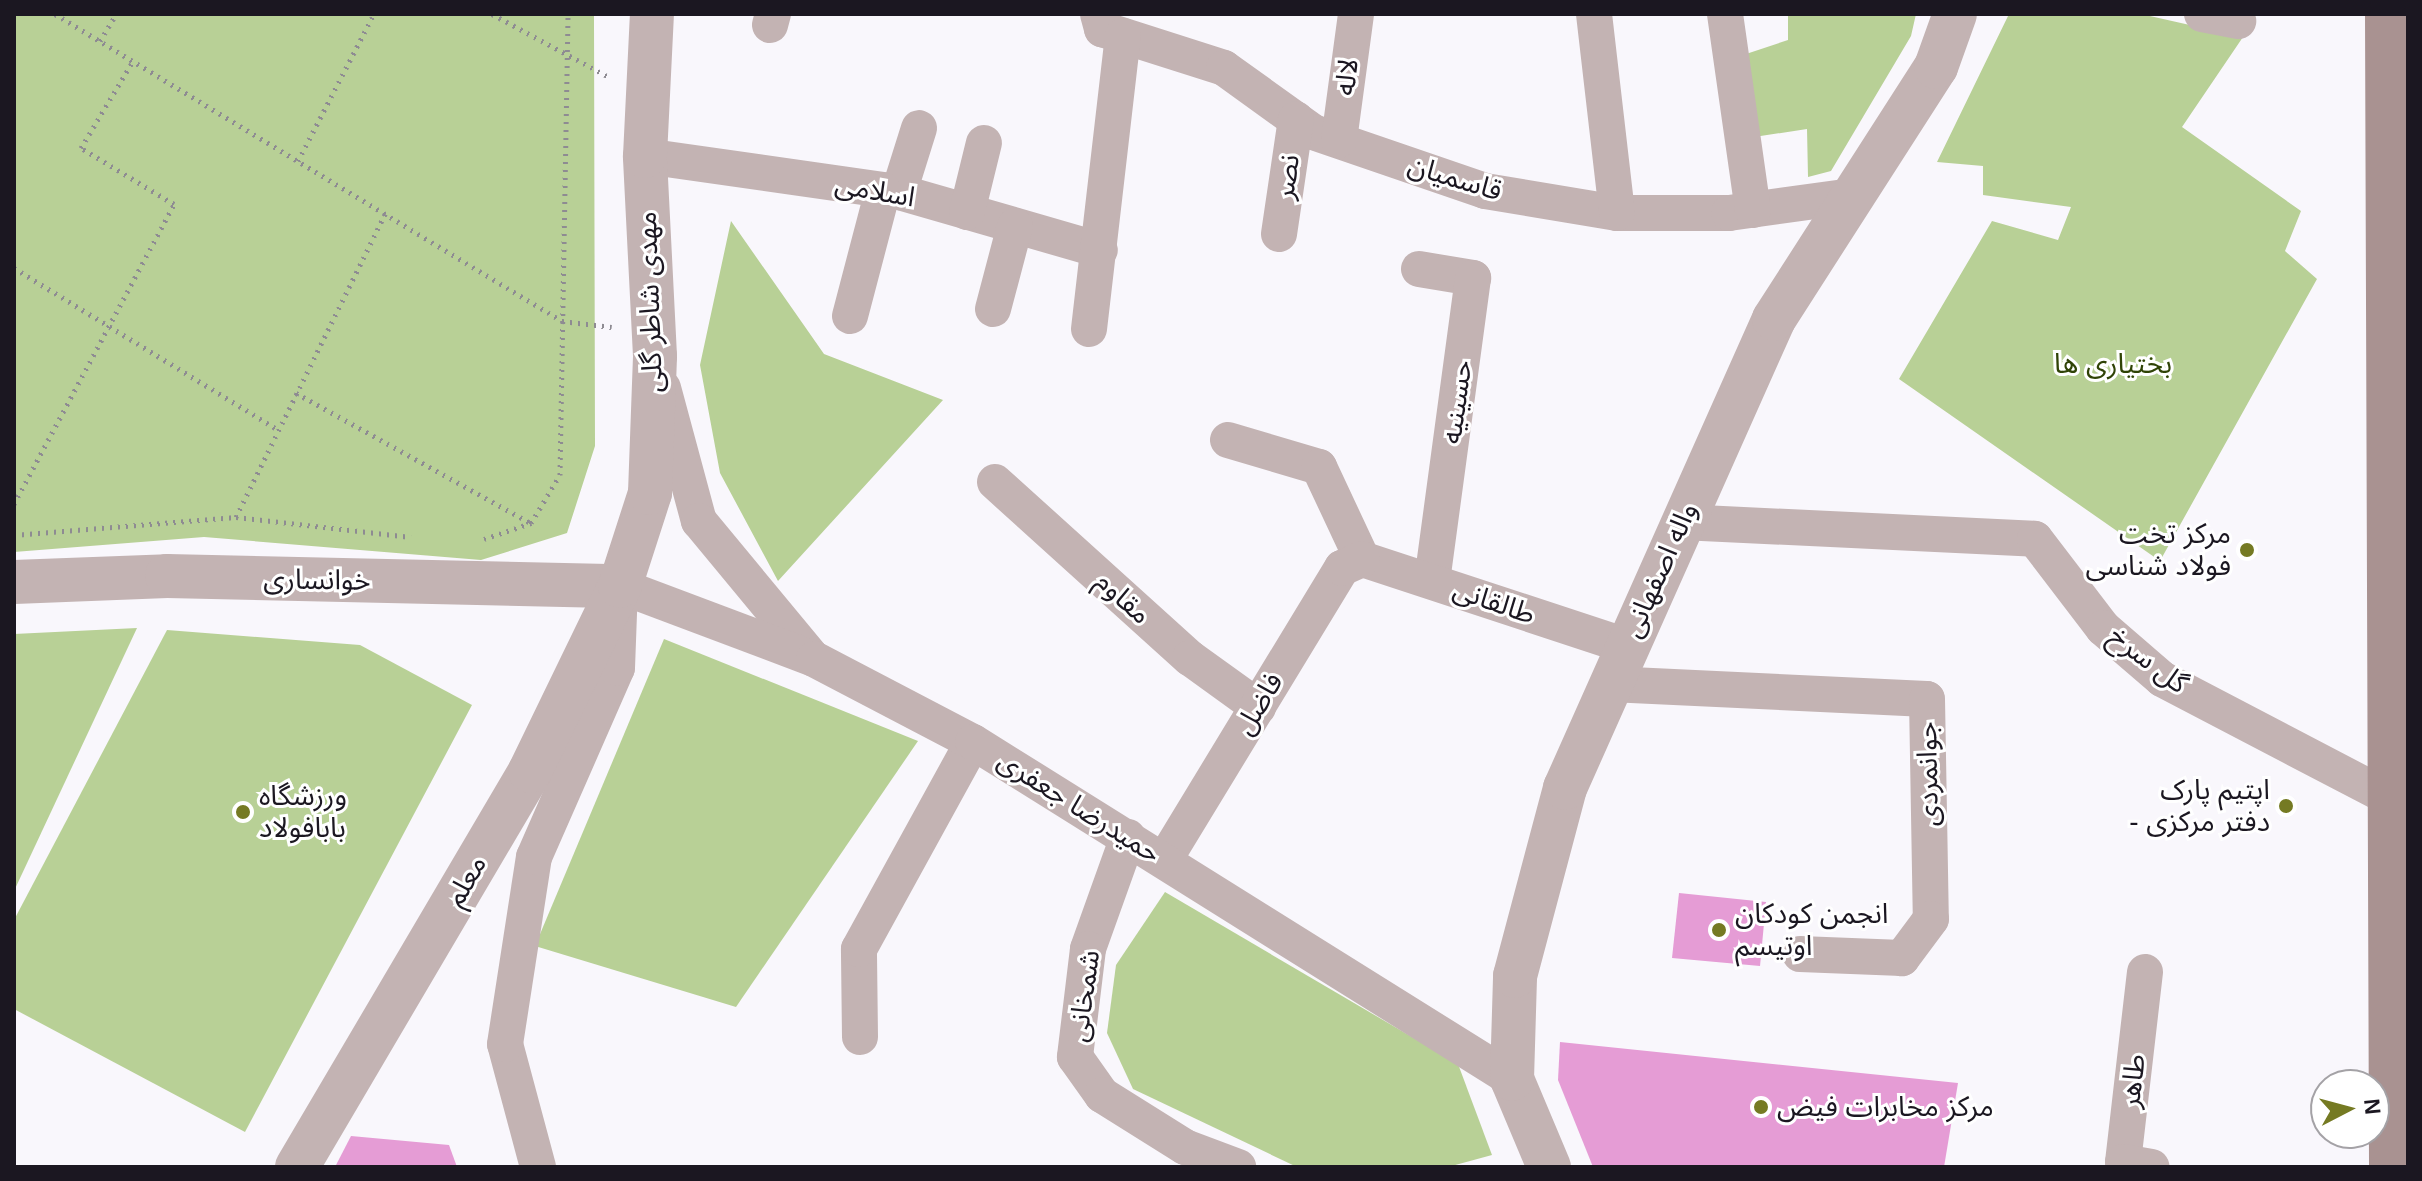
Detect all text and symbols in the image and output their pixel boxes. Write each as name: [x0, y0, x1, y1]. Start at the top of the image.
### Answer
street label: لاله: [1328, 56, 1366, 98]
street label: قاسمیان: [1404, 148, 1506, 208]
street label: نصر: [1267, 152, 1307, 202]
street label: اسلامی: [832, 167, 918, 215]
street label: مهدی شاطر گلی: [630, 211, 670, 393]
park label: بختیاری ها: [2054, 347, 2172, 381]
street label: حسینیه: [1434, 358, 1480, 446]
street label: واله اصفهانی: [1615, 497, 1705, 643]
place label: مرکز تخت فولاد شناسی: [2086, 517, 2231, 583]
marker: مرکز تخت فولاد شناسی: [2238, 541, 2256, 559]
street label: خوانساری: [263, 562, 371, 598]
street label: مقاوم: [1088, 565, 1158, 631]
street label: طالقانی: [1449, 572, 1539, 632]
street label: گل سرخ: [2102, 619, 2194, 701]
street label: فاضل: [1228, 667, 1290, 741]
street label: جوانمردی: [1910, 721, 1946, 827]
street label: حمیدرضا جعفری: [991, 743, 1167, 871]
place label: اپتیم پارک - دفتر مرکزی: [2129, 773, 2270, 839]
place label: ورزشگاه بابافولاد: [259, 779, 347, 845]
marker: اپتیم پارک - دفتر مرکزی: [2277, 797, 2295, 815]
marker: ورزشگاه بابافولاد: [234, 803, 252, 821]
street label: معلم: [438, 849, 494, 913]
place label: انجمن کودکان اوتیسم: [1735, 897, 1888, 963]
marker: انجمن کودکان اوتیسم: [1710, 921, 1728, 939]
street label: شمخانی: [1061, 948, 1107, 1044]
street label: طاهر: [2113, 1052, 2153, 1110]
north arrow: [2310, 1069, 2390, 1149]
place label: مرکز مخابرات فیض: [1777, 1090, 1994, 1124]
text: N: [2359, 1097, 2386, 1116]
marker: مرکز مخابرات فیض: [1752, 1098, 1770, 1116]

